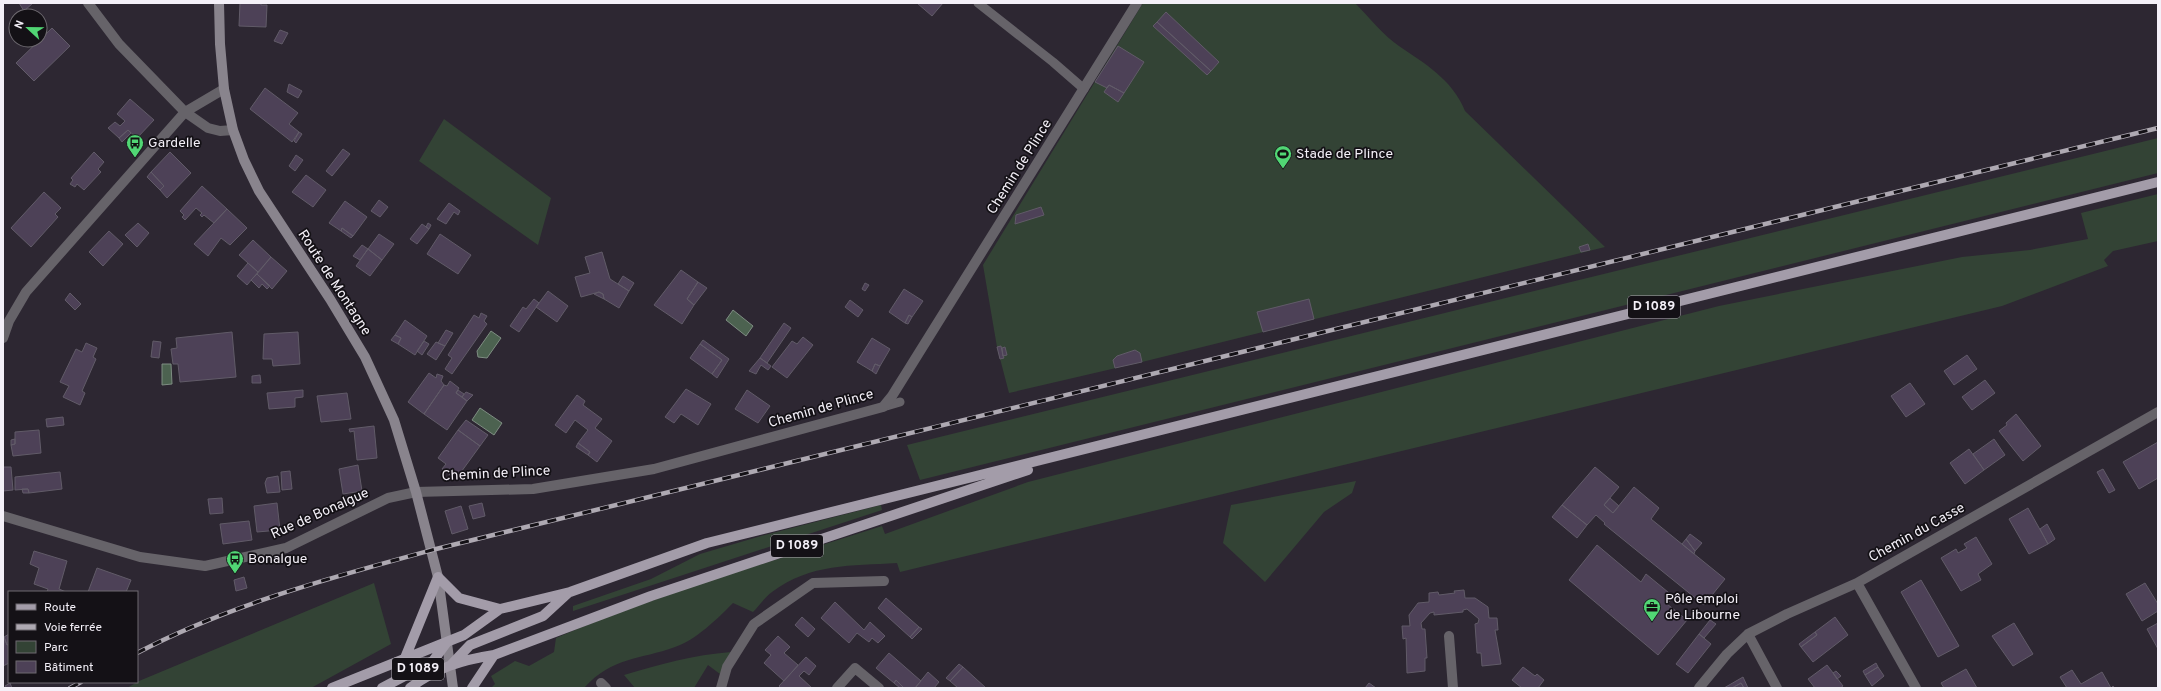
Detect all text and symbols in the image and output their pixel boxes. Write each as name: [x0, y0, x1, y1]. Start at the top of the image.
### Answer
north arrow: [8, 8, 48, 48]
text: N: [12, 18, 28, 31]
street label: Chemin de Plince: [984, 116, 1056, 218]
bus stop icon: Gardelle: [125, 133, 145, 158]
place label: Gardelle: [148, 135, 201, 152]
sports icon: Stade de Plince: [1273, 144, 1293, 169]
place label: Stade de Plince: [1296, 146, 1393, 163]
street label: Route de Montagne: [294, 227, 374, 339]
road number: D 1089: [1628, 296, 1680, 318]
street label: Chemin de Plince: [766, 386, 876, 432]
street label: Chemin de Plince: [441, 463, 551, 485]
street label: Rue de Bonalgue: [268, 485, 372, 543]
street label: Chemin du Casse: [1866, 500, 1968, 566]
road number: D 1089: [771, 535, 823, 557]
bus stop icon: Bonalgue: [225, 549, 245, 574]
place label: Bonalgue: [248, 551, 307, 568]
legend: [8, 591, 138, 683]
place label: Pôle emploi de Libourne: [1665, 591, 1740, 624]
office icon: Pôle emploi de Libourne: [1642, 597, 1662, 622]
text: Route: [44, 600, 76, 616]
text: Voie ferrée: [44, 620, 102, 636]
text: Parc: [44, 640, 68, 656]
road number: D 1089: [392, 658, 444, 680]
text: Bâtiment: [44, 660, 94, 676]

